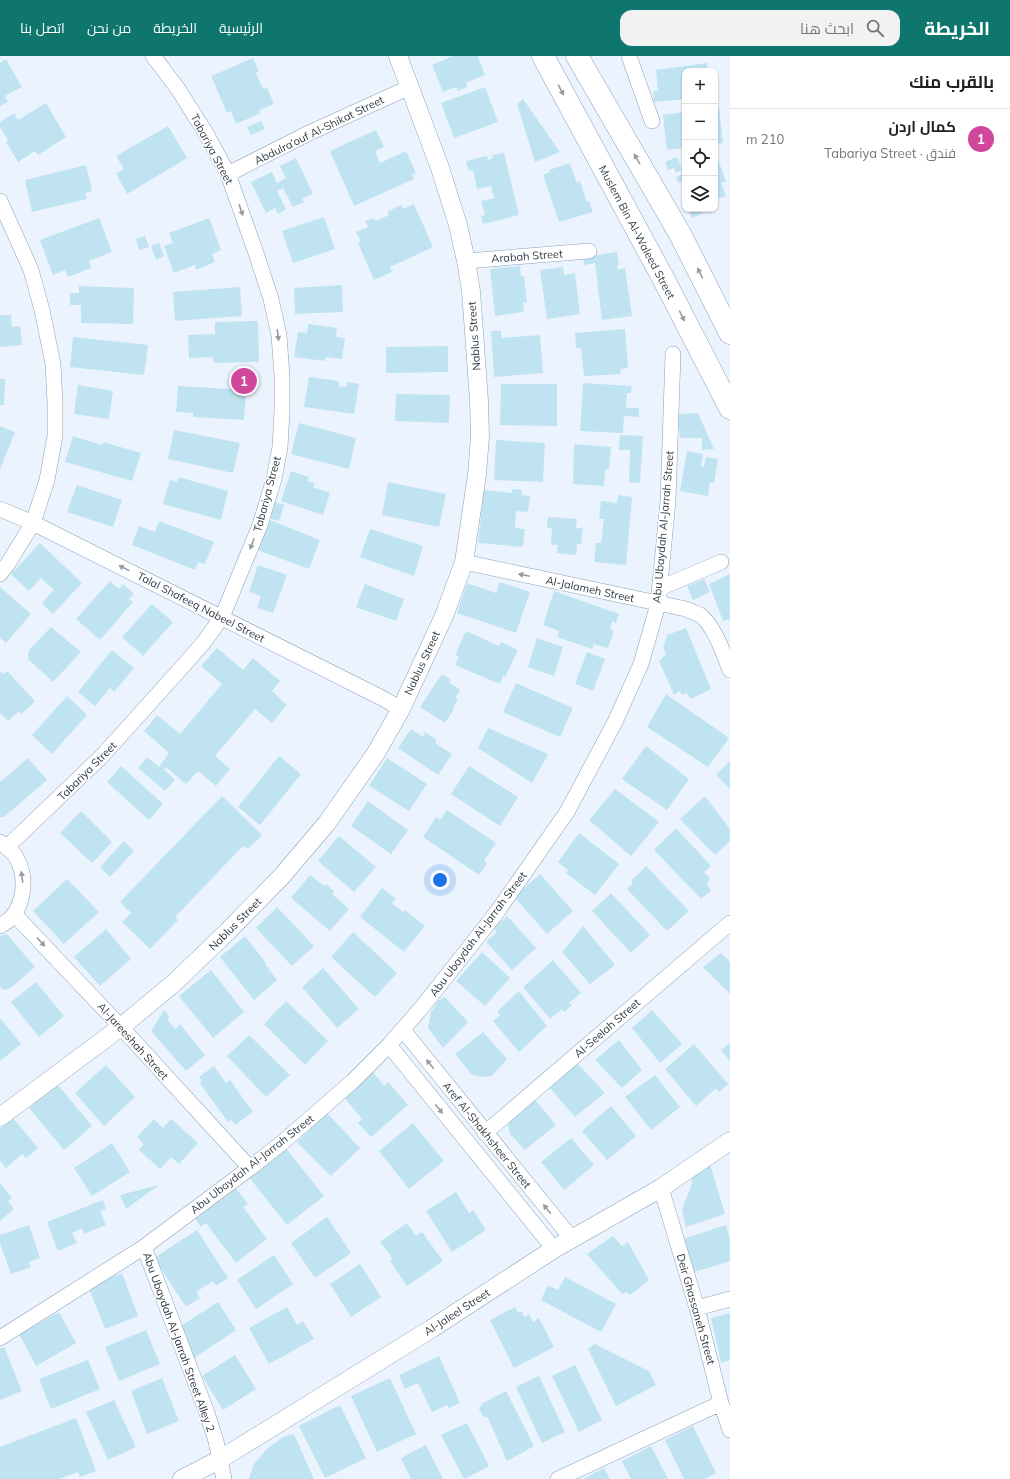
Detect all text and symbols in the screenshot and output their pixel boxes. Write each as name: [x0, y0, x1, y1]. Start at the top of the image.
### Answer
search box: [620, 10, 900, 46]
text: الخريطة: [924, 16, 990, 40]
icon: search: [864, 17, 886, 39]
text: اتصل بنا: [20, 19, 65, 37]
text: من نحن: [87, 19, 131, 37]
text: الخريطة: [153, 19, 197, 37]
text: الرئيسية: [219, 19, 263, 37]
text: ابحث هنا: [800, 19, 854, 38]
map controls: [682, 68, 718, 212]
button: +: [682, 68, 718, 104]
text: بالقرب منك: [909, 71, 994, 92]
one-way arrow: [558, 84, 565, 96]
street label: Abdulra’ouf Al-Shikat Street: [252, 92, 386, 167]
button: −: [682, 104, 718, 140]
street label: Tabariya Street: [188, 111, 237, 187]
text: كمال اردن: [889, 117, 956, 136]
text: 210 m: [746, 131, 784, 147]
text: 1: [977, 131, 985, 147]
button: locate: [682, 140, 718, 176]
text: فندق · Tabariya Street: [824, 145, 956, 161]
one-way arrow: [633, 153, 640, 165]
street label: Muslem Bin Al-Waleed Street: [596, 163, 678, 301]
button: layers: [682, 176, 718, 212]
one-way arrow: [239, 205, 245, 217]
street label: Arabah Street: [491, 247, 563, 265]
one-way arrow: [697, 267, 703, 279]
street label: Nablus Street: [465, 301, 483, 371]
one-way arrow: [679, 310, 686, 322]
one-way arrow: [275, 329, 281, 341]
pin: 1: [231, 366, 257, 396]
street label: Abu Ubaydah Al-Jarrah Street: [649, 450, 677, 604]
street label: Tabariya Street: [250, 454, 284, 533]
one-way arrow: [249, 539, 255, 551]
one-way arrow: [118, 565, 130, 572]
street label: Talal Shafeeq Nabeel Street: [135, 569, 267, 645]
one-way arrow: [518, 572, 530, 578]
street label: Al-Jalameh Street: [545, 573, 636, 605]
street label: Nablus Street: [401, 629, 443, 697]
street label: Tabariya Street: [55, 738, 120, 803]
street label: Abu Ubaydah Al-Jarrah Street: [426, 869, 530, 999]
your location: [430, 870, 450, 890]
one-way arrow: [19, 871, 25, 883]
street label: Nablus Street: [206, 895, 264, 953]
one-way arrow: [36, 937, 45, 948]
street label: Al-Seelah Street: [571, 995, 643, 1060]
street label: Al-Jareeshah Street: [95, 999, 172, 1083]
one-way arrow: [426, 1059, 435, 1070]
street label: Aref Al-Shakhsheer Street: [440, 1079, 534, 1191]
one-way arrow: [435, 1103, 444, 1114]
street label: Abu Ubaydah Al-Jarrah Street: [187, 1111, 317, 1217]
one-way arrow: [543, 1204, 551, 1214]
street label: Abu Ubaydah Al-Jarrah Street Alley 2: [140, 1250, 218, 1434]
street label: Deir Ghassaneh Street: [673, 1252, 719, 1366]
street label: Al-Jaleel Street: [421, 1285, 493, 1339]

